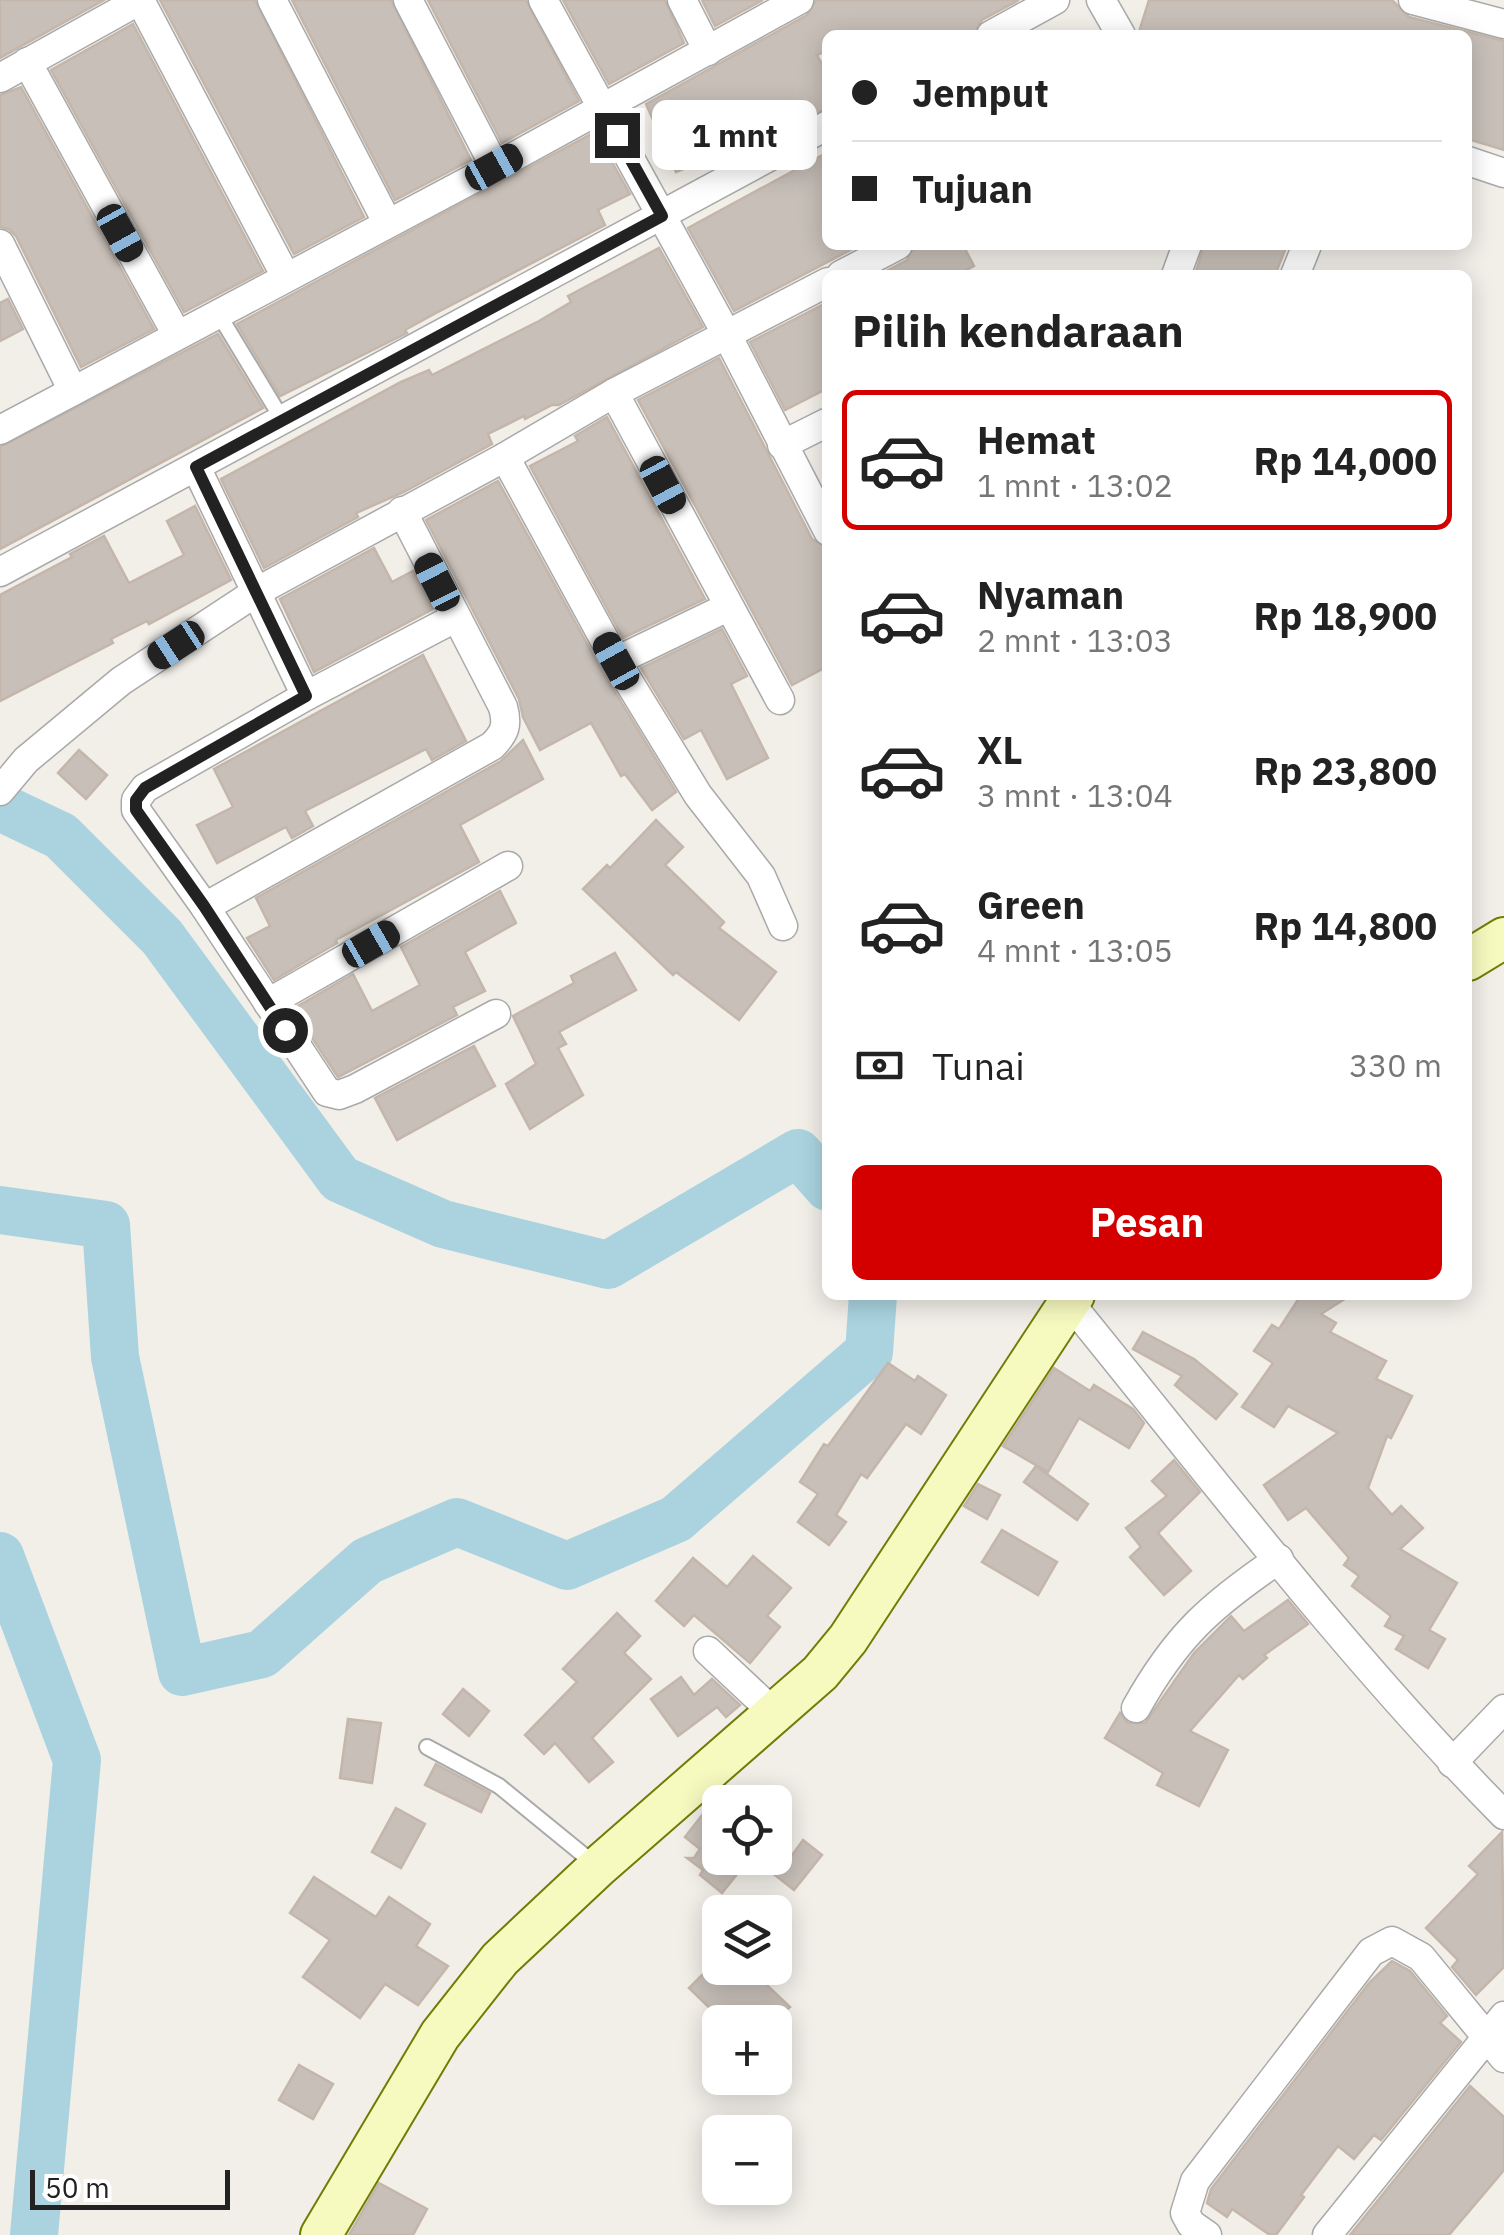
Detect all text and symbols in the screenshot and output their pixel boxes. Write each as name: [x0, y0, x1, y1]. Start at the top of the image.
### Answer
text: Jemput: [912, 68, 1049, 117]
callout: 1 mnt: [652, 100, 817, 170]
route end: [595, 113, 640, 158]
text: 1 mnt: [691, 114, 778, 156]
car: [460, 139, 528, 195]
text: Tujuan: [912, 164, 1033, 213]
car: [92, 199, 148, 267]
text: Pilih kendaraan: [852, 301, 1184, 359]
icon: car: [857, 415, 947, 505]
text: Hemat: [977, 415, 1096, 464]
text: Rp 14,000: [1254, 436, 1437, 485]
car: [636, 451, 690, 519]
text: 1 mnt · 13:02: [977, 464, 1173, 506]
car: [410, 548, 464, 616]
icon: car: [857, 570, 947, 660]
text: Nyaman: [977, 570, 1124, 619]
text: Rp 18,900: [1254, 591, 1437, 640]
car: [143, 616, 209, 674]
text: 2 mnt · 13:03: [977, 619, 1173, 661]
car: [588, 627, 644, 695]
icon: car: [857, 725, 947, 815]
text: XL: [977, 725, 1023, 774]
text: Rp 23,800: [1254, 746, 1437, 795]
text: 3 mnt · 13:04: [977, 774, 1173, 816]
icon: car: [857, 880, 947, 970]
text: Green: [977, 880, 1085, 929]
text: Rp 14,800: [1254, 901, 1437, 950]
car: [338, 916, 404, 972]
text: 4 mnt · 13:05: [977, 929, 1173, 971]
route start: [263, 1008, 308, 1053]
icon: cash: [852, 1038, 907, 1093]
text: Tunai: [932, 1041, 1025, 1090]
text: 330 m: [1349, 1044, 1442, 1086]
button: Pesan: [852, 1165, 1442, 1280]
map controls: [702, 1785, 792, 2205]
button: locate: [702, 1785, 792, 1875]
button: layers: [702, 1895, 792, 1985]
button: +: [702, 2005, 792, 2095]
button: −: [702, 2115, 792, 2205]
scale bar: [30, 2165, 230, 2210]
text: 50 m: [45, 2169, 110, 2206]

